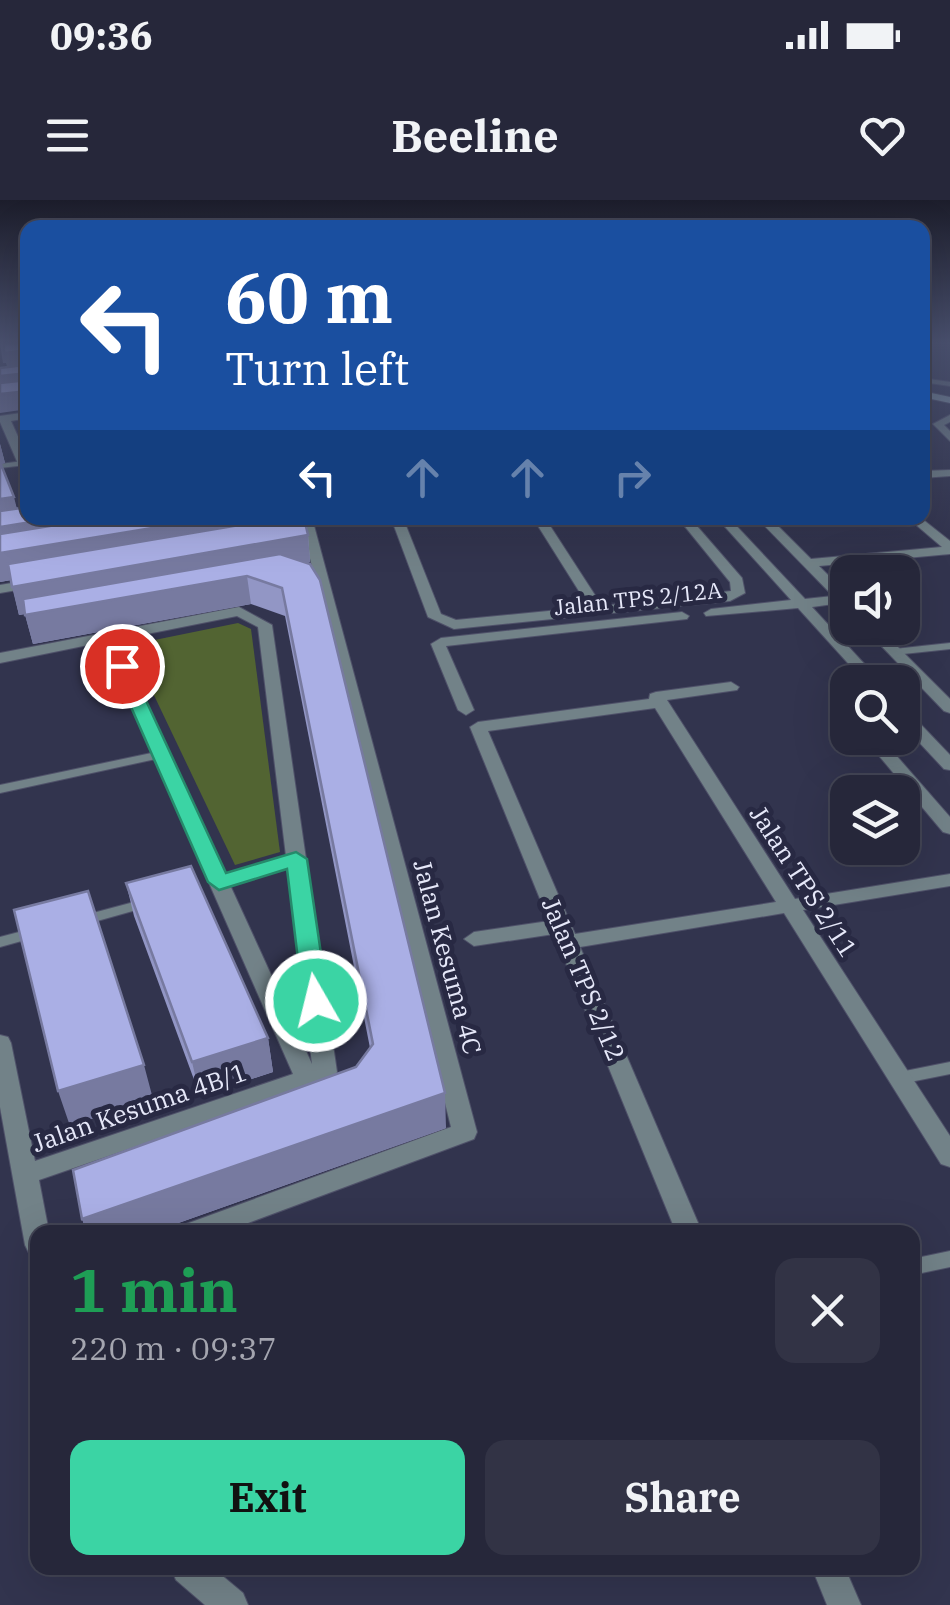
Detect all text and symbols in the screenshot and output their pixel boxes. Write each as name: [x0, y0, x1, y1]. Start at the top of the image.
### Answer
text: 09:36: [50, 11, 153, 60]
text: Beeline: [391, 106, 559, 164]
icon: menu: [40, 108, 95, 163]
icon: heart: [855, 108, 910, 163]
text: 60 m: [225, 251, 393, 342]
icon: left: [60, 260, 190, 390]
text: Turn left: [225, 339, 409, 397]
icon: left: [290, 450, 345, 505]
icon: ahead: [395, 450, 450, 505]
icon: ahead: [500, 450, 555, 505]
icon: right: [605, 450, 660, 505]
map controls: [830, 555, 920, 865]
button: sound: [830, 555, 920, 645]
street label: Jalan TPS 2/12A: [553, 575, 723, 621]
pin: [80, 624, 165, 709]
icon: arrive: [95, 639, 150, 694]
button: search: [830, 665, 920, 755]
button: layers: [830, 775, 920, 865]
street label: Jalan TPS 2/11: [743, 799, 865, 963]
street label: Jalan Kesuma 4C: [406, 856, 490, 1058]
street label: Jalan TPS 2/12: [535, 892, 633, 1066]
position arrow: [264, 949, 368, 1053]
street label: Jalan Kesuma 4B/1: [27, 1055, 251, 1159]
text: 1 min: [70, 1250, 238, 1329]
button: close: [775, 1258, 880, 1363]
text: 220 m · 09:37: [70, 1327, 277, 1369]
button: Exit: [70, 1440, 465, 1555]
button: Share: [485, 1440, 880, 1555]

